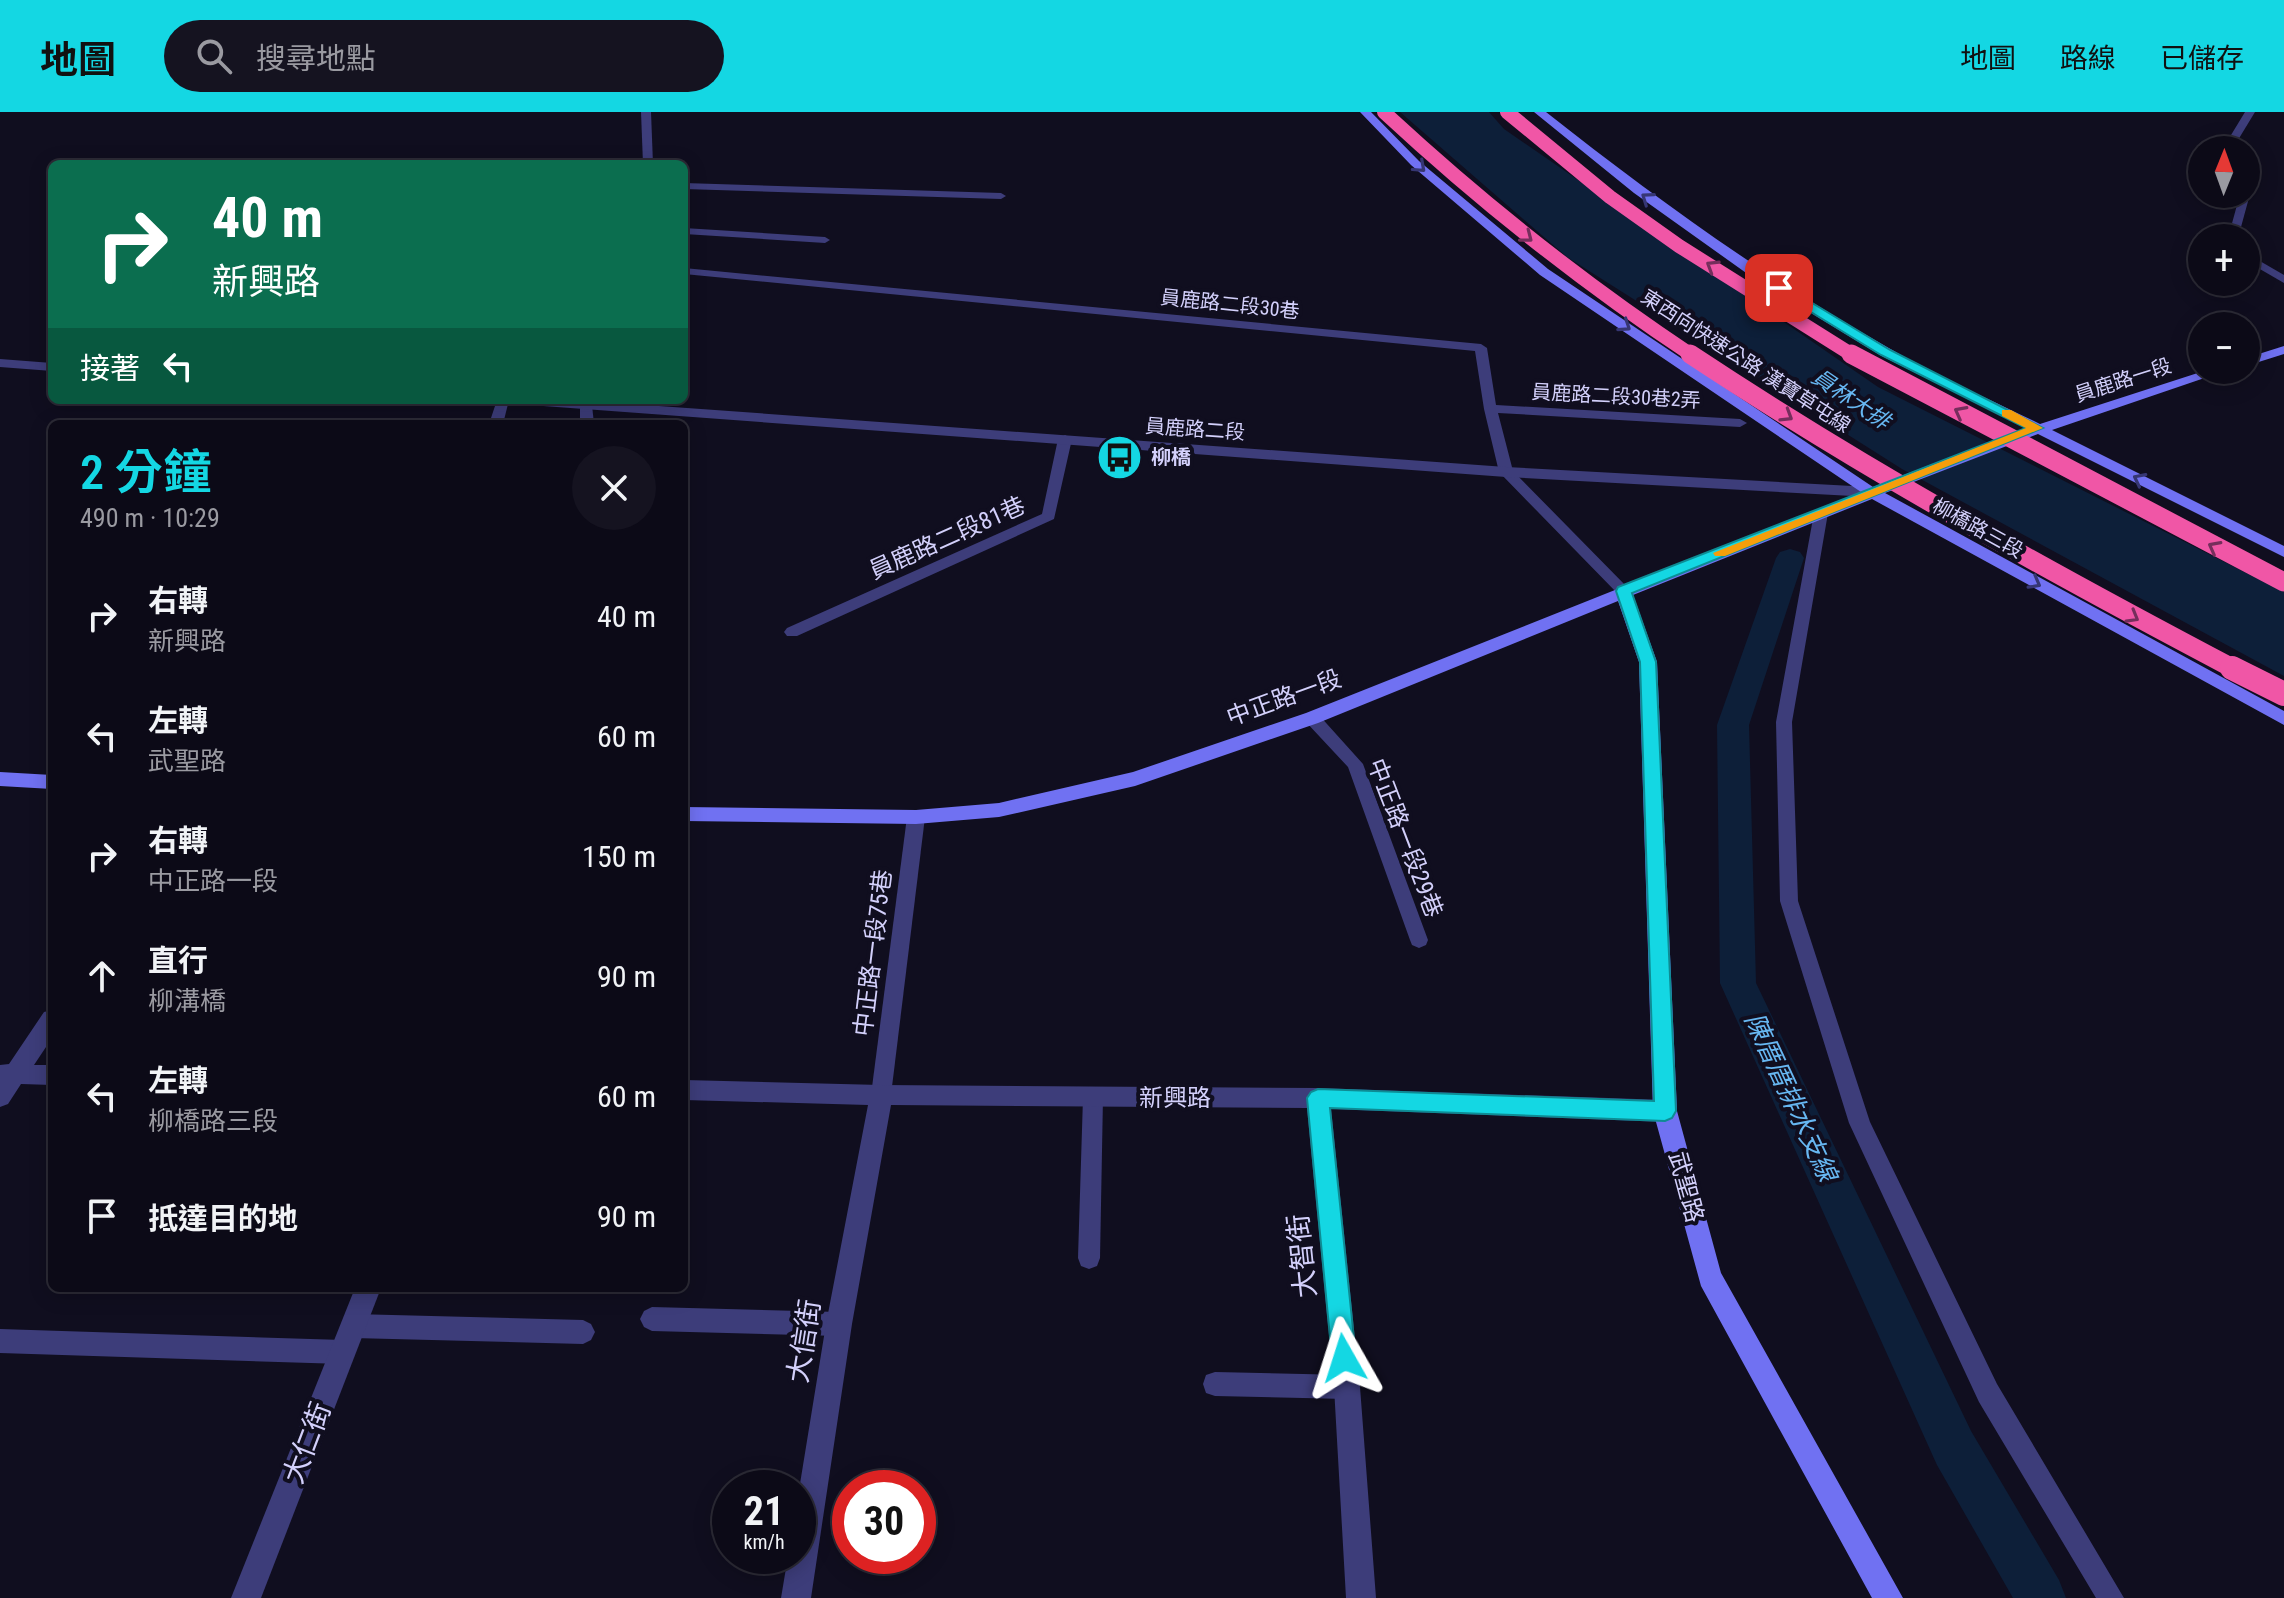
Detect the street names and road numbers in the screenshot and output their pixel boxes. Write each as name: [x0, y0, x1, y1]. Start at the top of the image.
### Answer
street label: 東西向快速公路 漢寶草屯線: [1637, 284, 1855, 438]
street label: 員鹿路二段30巷: [1159, 285, 1301, 323]
street label: 員鹿路一段: [2072, 353, 2174, 407]
street label: 員鹿路二段30巷2弄: [1531, 380, 1701, 412]
street label: 員鹿路二段: [1144, 414, 1246, 444]
street label: 員鹿路二段81巷: [865, 491, 1029, 585]
street label: 柳橋路三段: [1928, 493, 2028, 563]
street label: 中正路一段: [1223, 664, 1345, 732]
street label: 中正路一段29巷: [1362, 755, 1448, 921]
street label: 中正路一段75巷: [849, 868, 897, 1038]
street label: 新興路: [1139, 1084, 1211, 1112]
street label: 武聖路: [1663, 1149, 1709, 1225]
street label: 大智街: [1281, 1212, 1323, 1300]
street label: 大信街: [781, 1297, 827, 1385]
street label: 大仁街: [277, 1398, 337, 1488]

